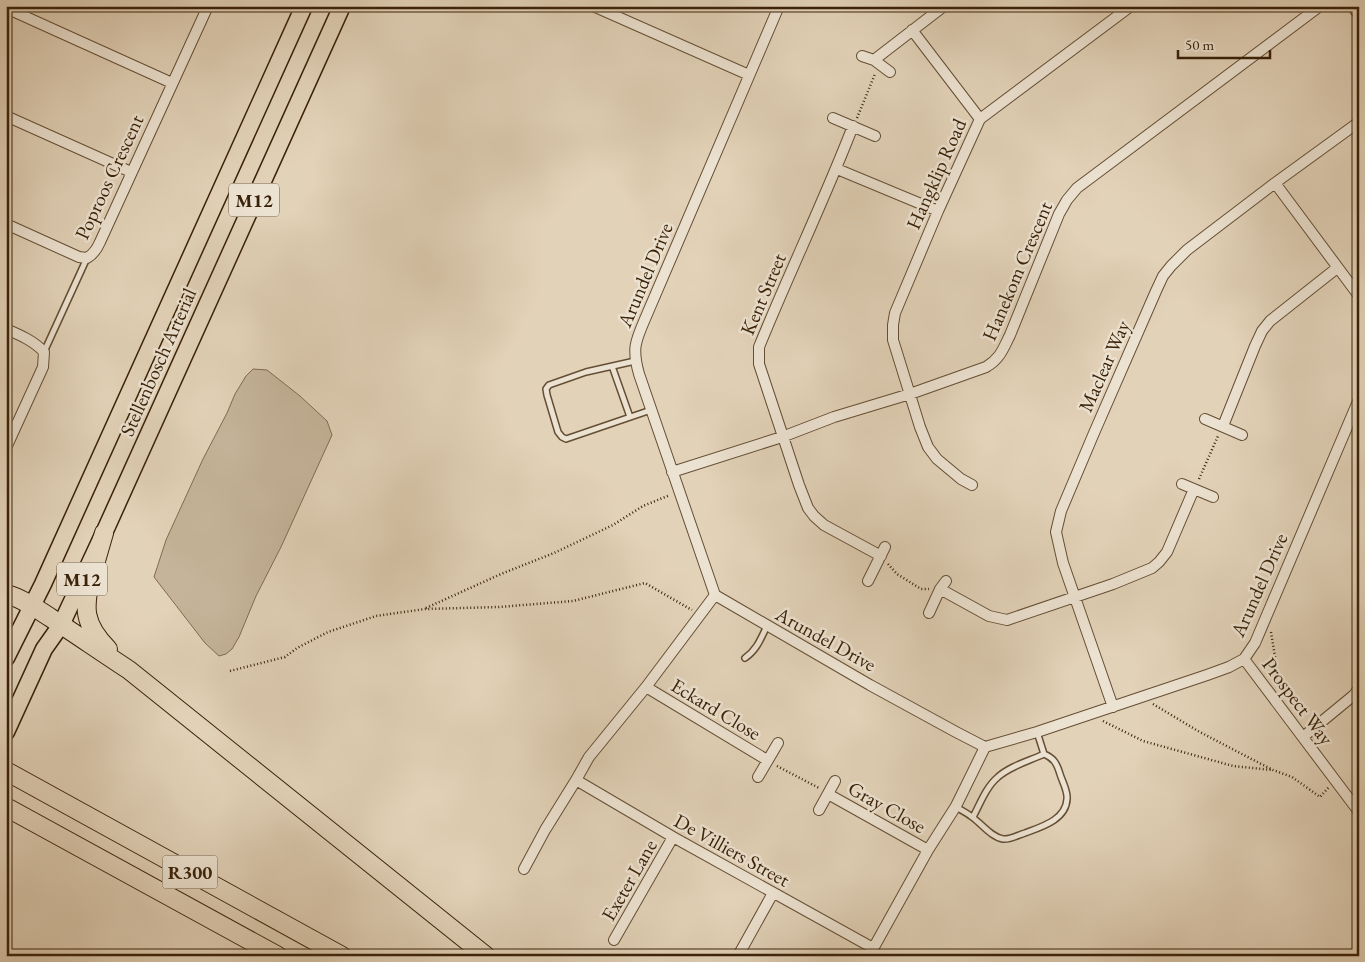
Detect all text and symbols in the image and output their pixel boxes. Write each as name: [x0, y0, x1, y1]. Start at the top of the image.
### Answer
scale bar: [1178, 28, 1270, 60]
text: 50 m: [1185, 35, 1214, 54]
street label: Poproos Crescent: [69, 110, 150, 244]
street label: Hangklip Road: [900, 114, 972, 234]
road number: M12: [229, 184, 279, 216]
street label: Hanekom Crescent: [976, 197, 1058, 345]
street label: Arundel Drive: [611, 219, 679, 332]
street label: Kent Street: [734, 249, 792, 339]
street label: Stellenbosch Arterial: [114, 284, 202, 440]
street label: Maclear Way: [1072, 316, 1136, 416]
street label: Arundel Drive: [1224, 529, 1294, 642]
road number: M12: [57, 562, 107, 596]
street label: Arundel Drive: [770, 600, 881, 677]
street label: Prospect Way: [1257, 652, 1340, 750]
street label: Eckard Close: [666, 672, 766, 746]
street label: Gray Close: [844, 775, 931, 839]
street label: De Villiers Street: [670, 808, 795, 893]
street label: Exeter Lane: [595, 834, 663, 925]
road number: R300: [162, 856, 218, 889]

